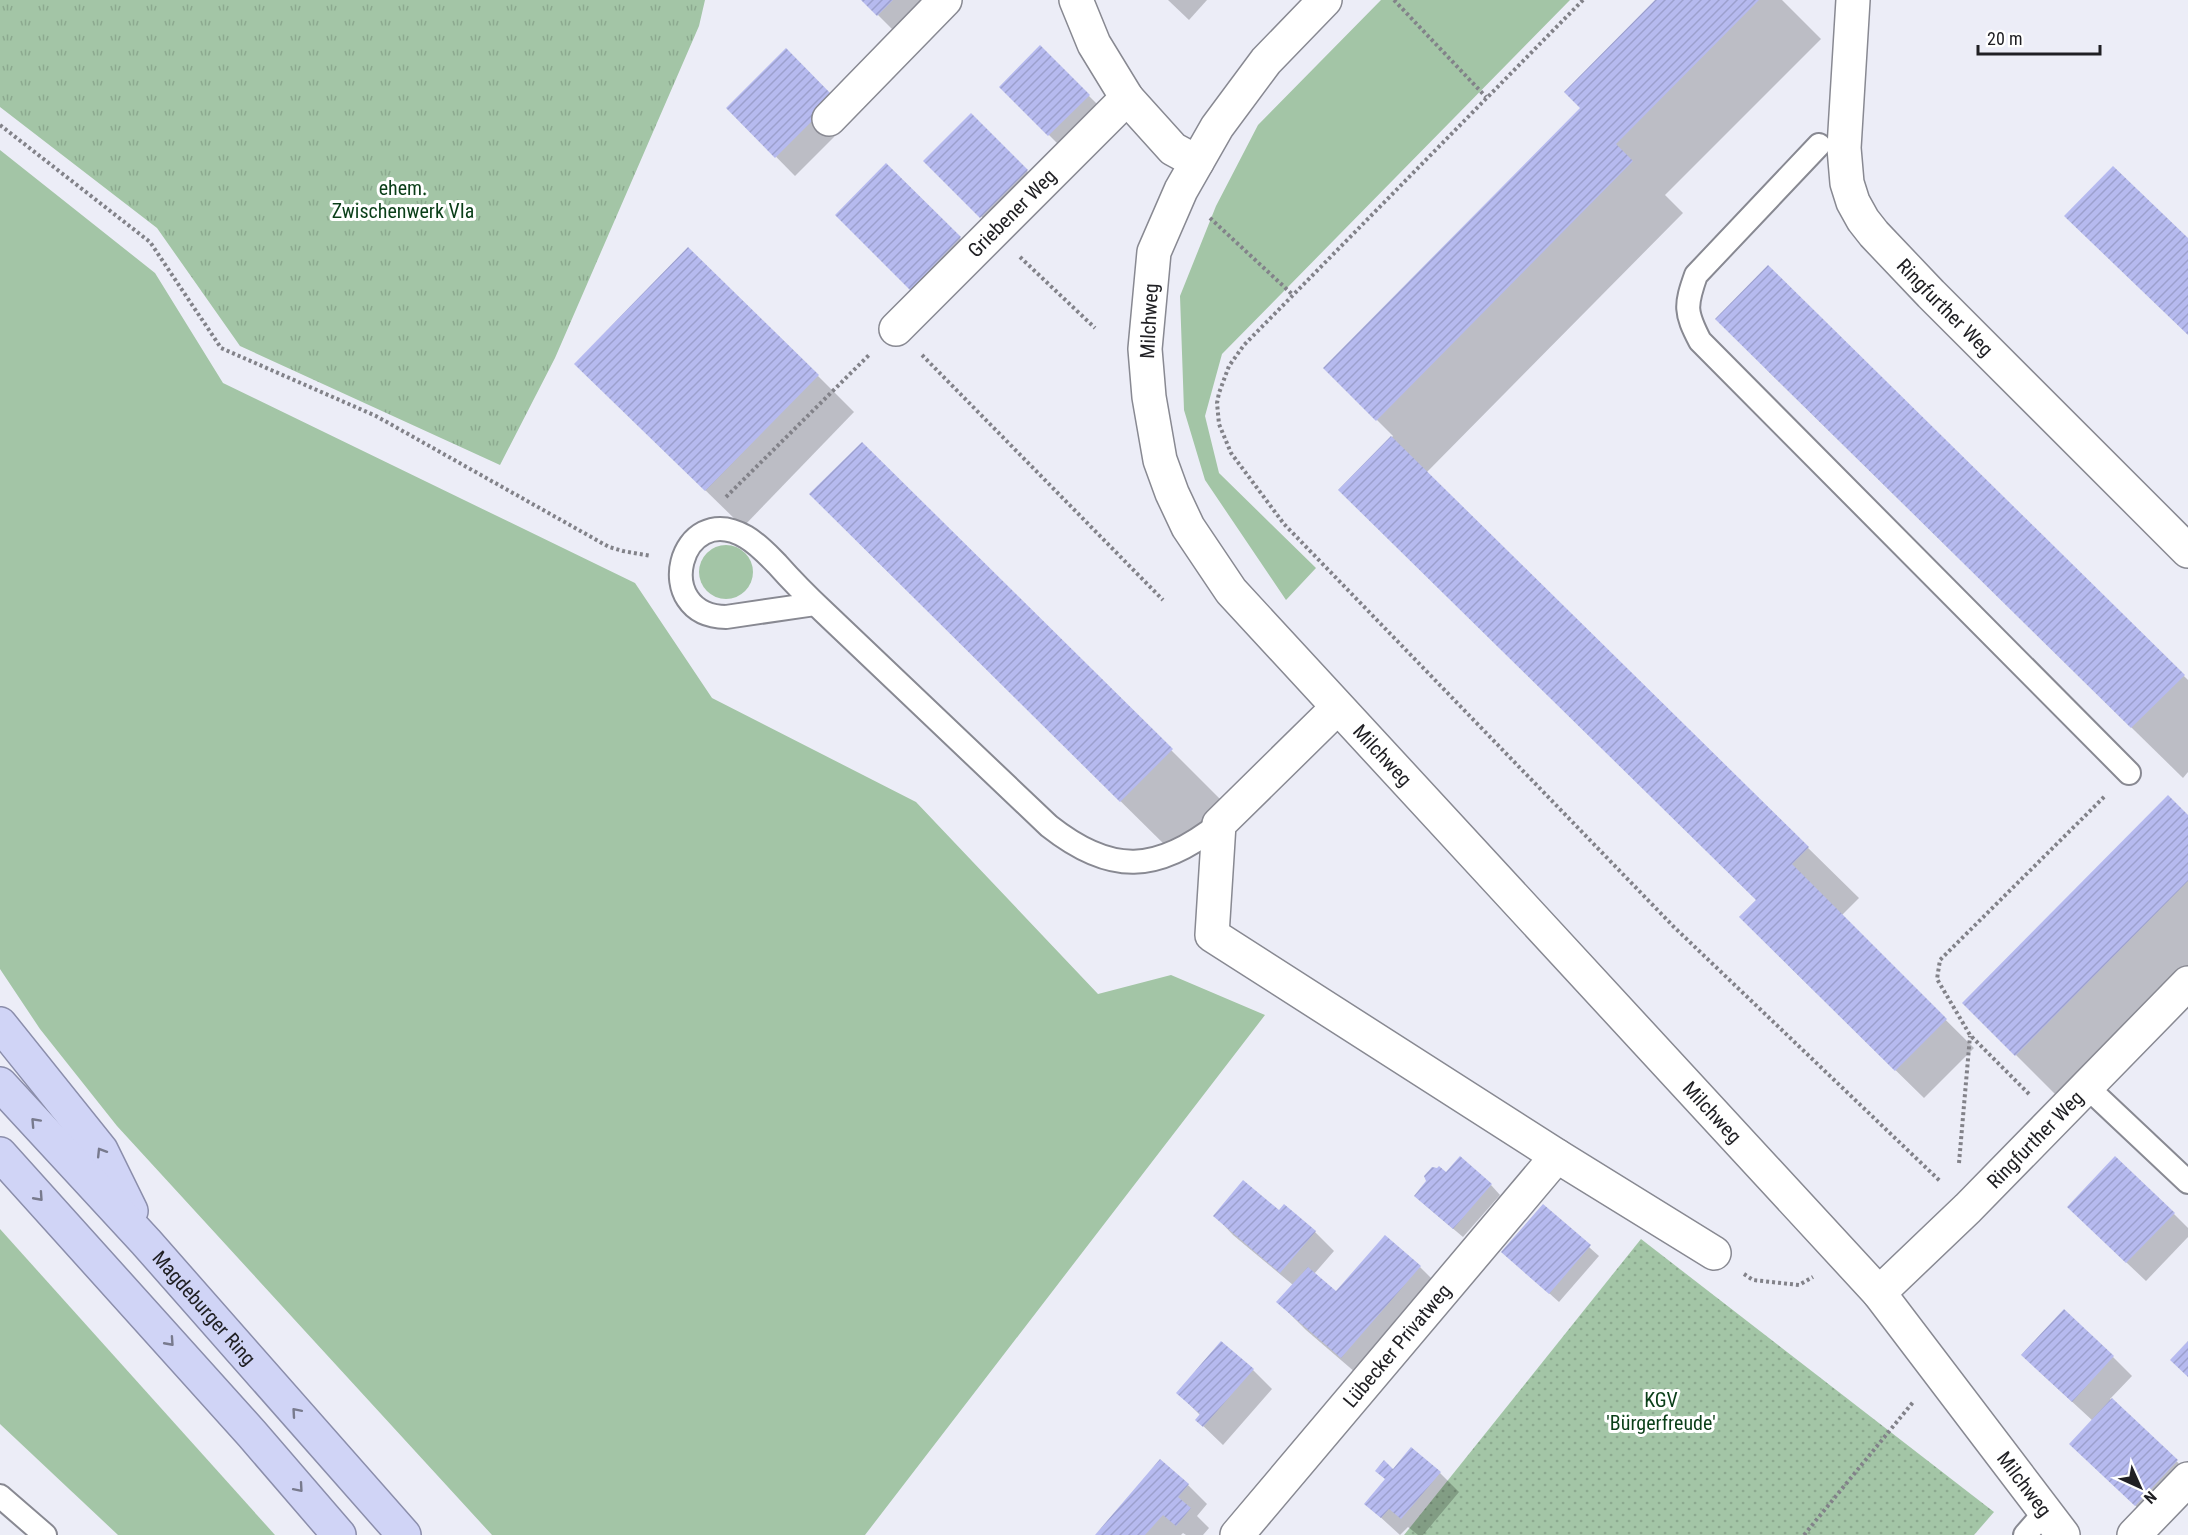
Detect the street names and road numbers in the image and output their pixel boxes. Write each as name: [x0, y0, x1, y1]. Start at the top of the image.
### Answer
street label: Griebener Weg: [963, 164, 1061, 262]
street label: Ringfurther Weg: [1892, 254, 1998, 361]
street label: Milchweg: [1135, 283, 1163, 359]
street label: Milchweg: [1348, 719, 1417, 791]
street label: Milchweg: [1678, 1076, 1747, 1148]
street label: Ringfurther Weg: [1982, 1086, 2088, 1193]
street label: Magdeburger Ring: [147, 1246, 261, 1370]
street label: Lübecker Privatweg: [1338, 1279, 1456, 1412]
street label: Milchweg: [1992, 1447, 2057, 1521]

